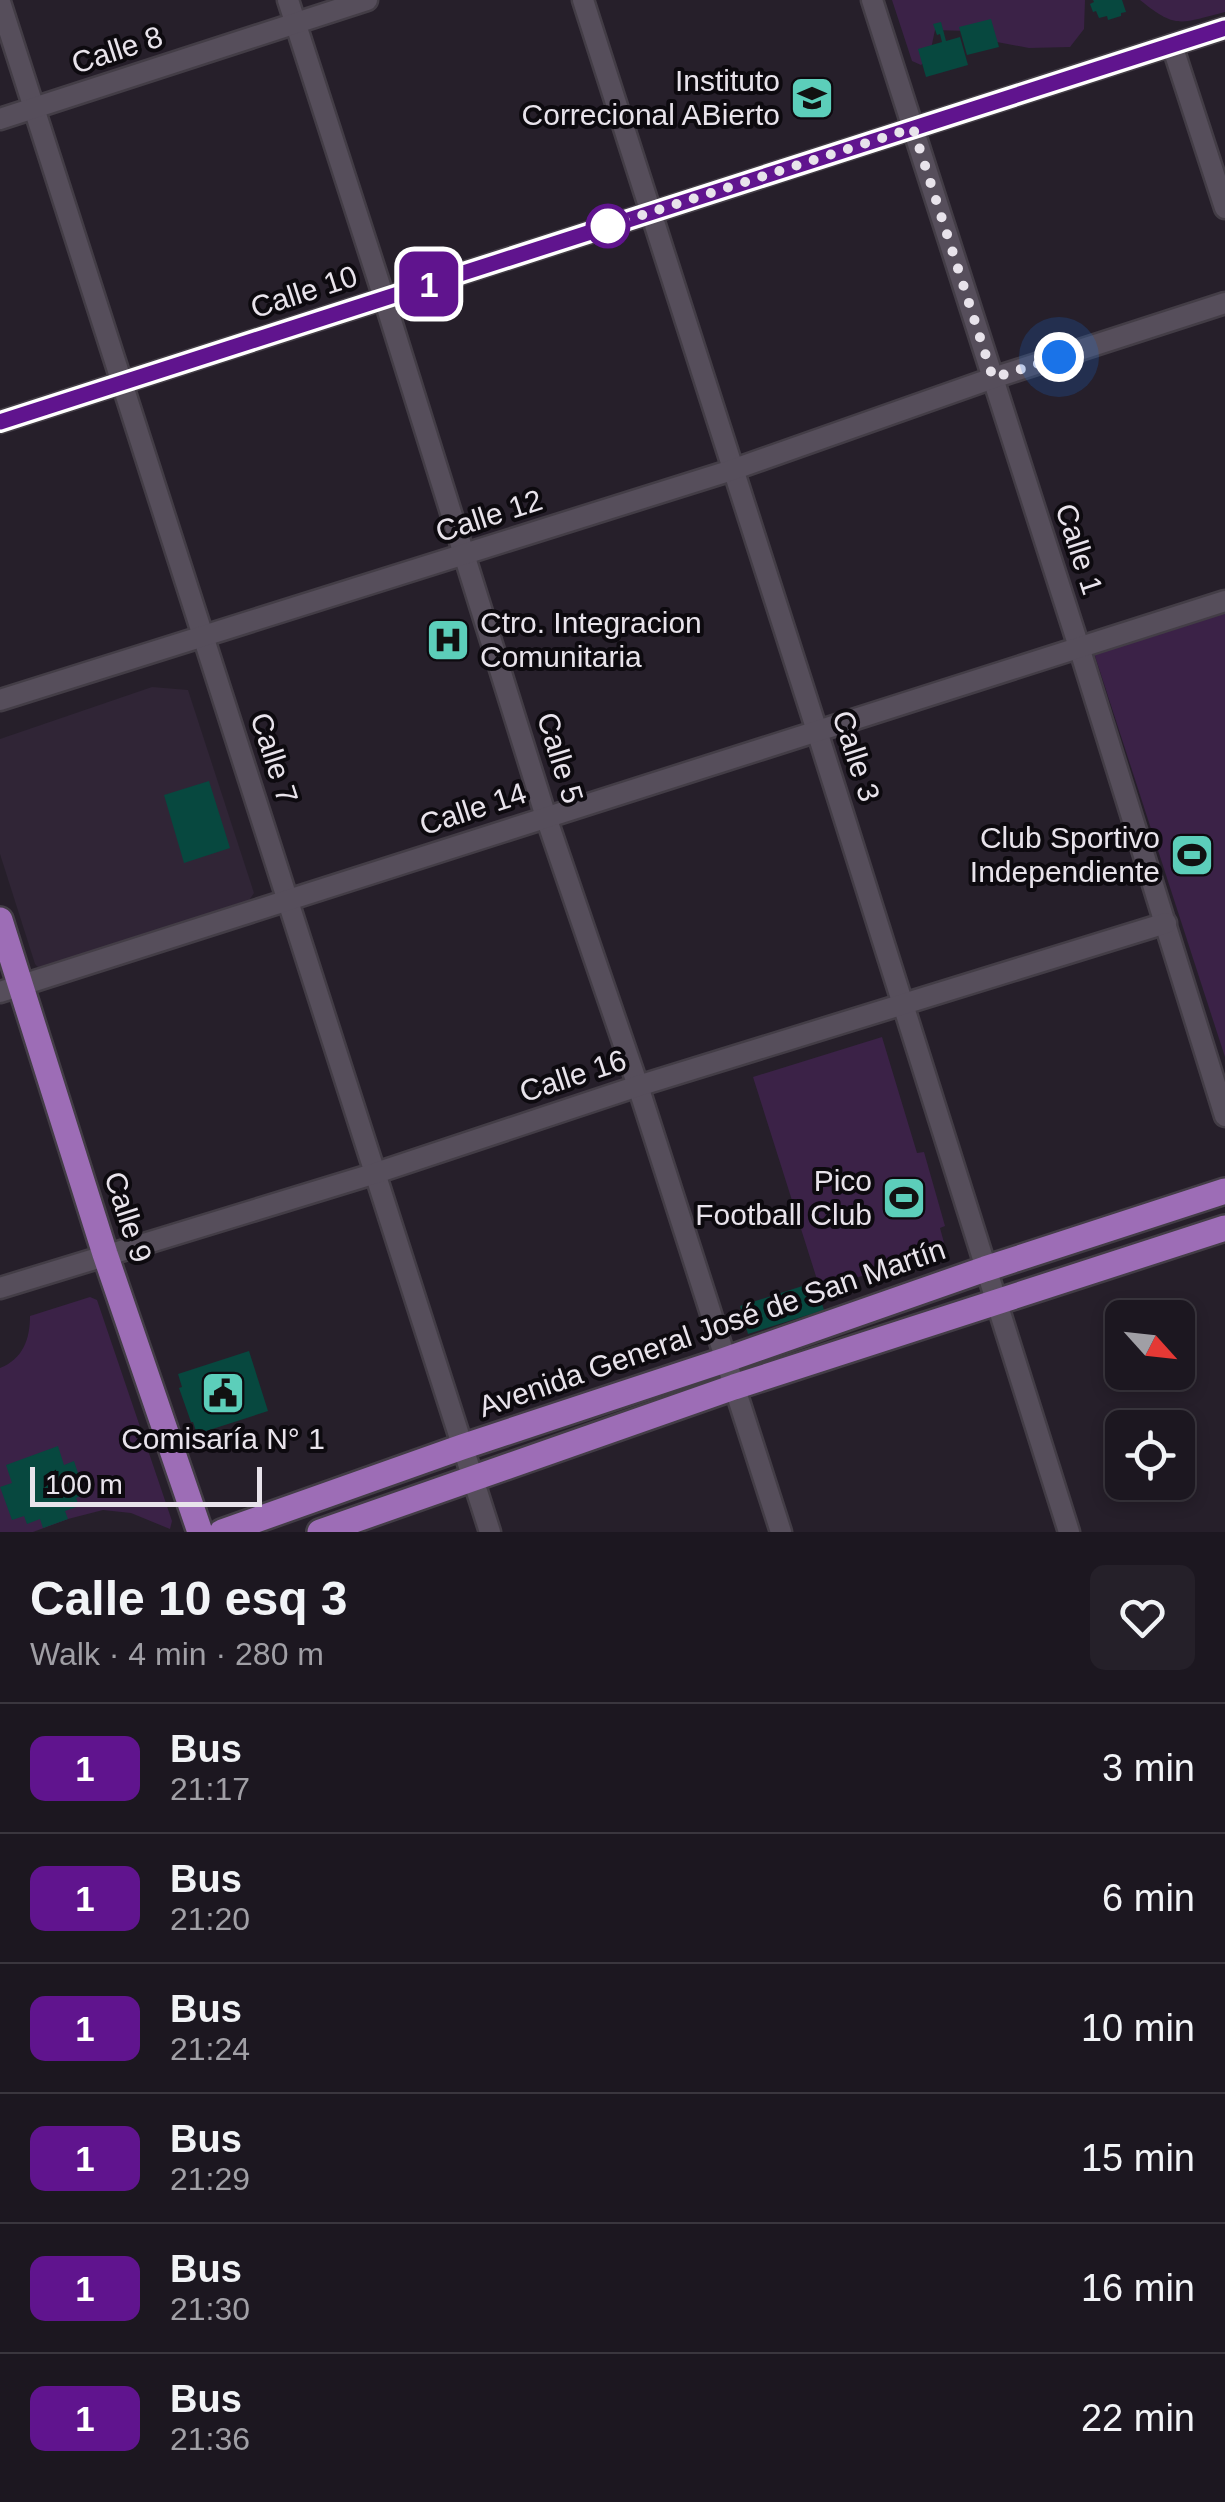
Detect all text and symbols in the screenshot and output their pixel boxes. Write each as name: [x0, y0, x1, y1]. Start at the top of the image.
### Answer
street label: Calle 8: [67, 19, 166, 80]
place label: Instituto Correcional ABierto: [522, 64, 780, 131]
school or university icon: Instituto Correcional ABierto: [789, 75, 835, 121]
unlabelled marker: [587, 205, 629, 247]
line badge: 1: [396, 252, 462, 316]
street label: Calle 10: [246, 259, 361, 324]
text: 1: [419, 265, 439, 304]
your location: [1034, 332, 1084, 382]
street label: Calle 12: [431, 483, 546, 548]
street label: Calle 1: [1049, 499, 1110, 598]
place label: Ctro. Integracion Comunitaria: [480, 606, 702, 673]
hospital icon: Ctro. Integracion Comunitaria: [425, 617, 471, 663]
street label: Calle 3: [826, 706, 887, 805]
street label: Calle 7: [244, 708, 305, 807]
street label: Calle 5: [531, 708, 590, 807]
street label: Calle 14: [415, 776, 530, 841]
place label: Club Sportivo Independiente: [970, 821, 1160, 888]
sports icon: Club Sportivo Independiente: [1169, 832, 1215, 878]
street label: Calle 16: [515, 1043, 630, 1108]
place label: Pico Football Club: [695, 1164, 872, 1231]
street label: Calle 9: [98, 1167, 159, 1266]
sports icon: Pico Football Club: [881, 1175, 927, 1221]
street label: Avenida General José de San Martín: [474, 1232, 950, 1423]
north arrow: [1105, 1300, 1195, 1390]
map controls: [1105, 1300, 1195, 1500]
public building icon: Comisaría N° 1: [200, 1370, 246, 1416]
button: locate: [1105, 1410, 1195, 1500]
place label: Comisaría N° 1: [121, 1422, 325, 1455]
scale bar: [30, 1462, 262, 1506]
text: 100 m: [45, 1469, 123, 1500]
button: heart: [1090, 1565, 1195, 1670]
text: Calle 10 esq 3: [30, 1572, 348, 1625]
text: Walk · 4 min · 280 m: [30, 1636, 324, 1672]
text: Bus: [170, 1728, 242, 1770]
text: 3 min: [1102, 1747, 1195, 1789]
text: 1: [75, 1749, 95, 1788]
text: 21:17: [170, 1771, 250, 1807]
text: Bus: [170, 1858, 242, 1900]
text: 6 min: [1102, 1877, 1195, 1919]
text: 1: [75, 1879, 95, 1918]
text: 21:20: [170, 1901, 250, 1937]
text: Bus: [170, 1988, 242, 2030]
text: 10 min: [1081, 2007, 1195, 2049]
text: 1: [75, 2009, 95, 2048]
text: 21:24: [170, 2031, 250, 2067]
text: Bus: [170, 2118, 242, 2160]
text: 15 min: [1081, 2137, 1195, 2179]
text: 1: [75, 2139, 95, 2178]
text: 21:29: [170, 2161, 250, 2197]
text: Bus: [170, 2248, 242, 2290]
text: 16 min: [1081, 2267, 1195, 2309]
text: 1: [75, 2269, 95, 2308]
text: 21:30: [170, 2291, 250, 2327]
text: Bus: [170, 2378, 242, 2420]
text: 22 min: [1081, 2397, 1195, 2439]
text: 1: [75, 2399, 95, 2438]
text: 21:36: [170, 2421, 250, 2457]

